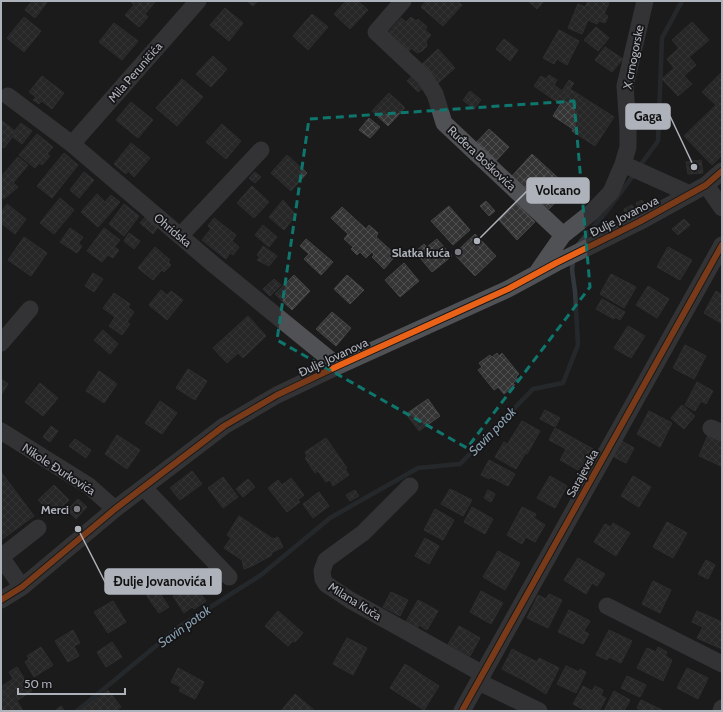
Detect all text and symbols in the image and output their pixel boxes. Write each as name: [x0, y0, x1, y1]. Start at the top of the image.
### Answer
street label: X crnogorske: [619, 24, 647, 90]
street label: Mila Peruničića: [105, 39, 165, 105]
callout: Gaga: [626, 104, 670, 129]
text: Gaga: [634, 108, 663, 124]
street label: Ruđera Boškovića: [445, 122, 520, 194]
callout: Volcano: [527, 178, 589, 203]
text: Volcano: [535, 182, 581, 198]
street label: Đulje Jovanova: [587, 192, 661, 240]
street label: Ohridska: [151, 210, 195, 250]
place label: Slatka kuća: [392, 245, 450, 260]
marker: Slatka kuća: [453, 247, 463, 257]
street label: Đulje Jovanova: [296, 334, 370, 380]
water label: Savin potok: [465, 403, 519, 459]
street label: Nikole Đurkovića: [20, 440, 99, 498]
street label: Sarajevska: [563, 446, 601, 500]
place label: Merci: [41, 502, 69, 517]
marker: Merci: [72, 504, 82, 514]
callout: Đulje Jovanovića I: [105, 569, 221, 594]
text: Đulje Jovanovića I: [113, 573, 213, 589]
street label: Milana Kuča: [326, 579, 385, 623]
water label: Savin potok: [154, 601, 214, 651]
scale bar: [18, 670, 125, 696]
text: 50 m: [24, 676, 52, 691]

